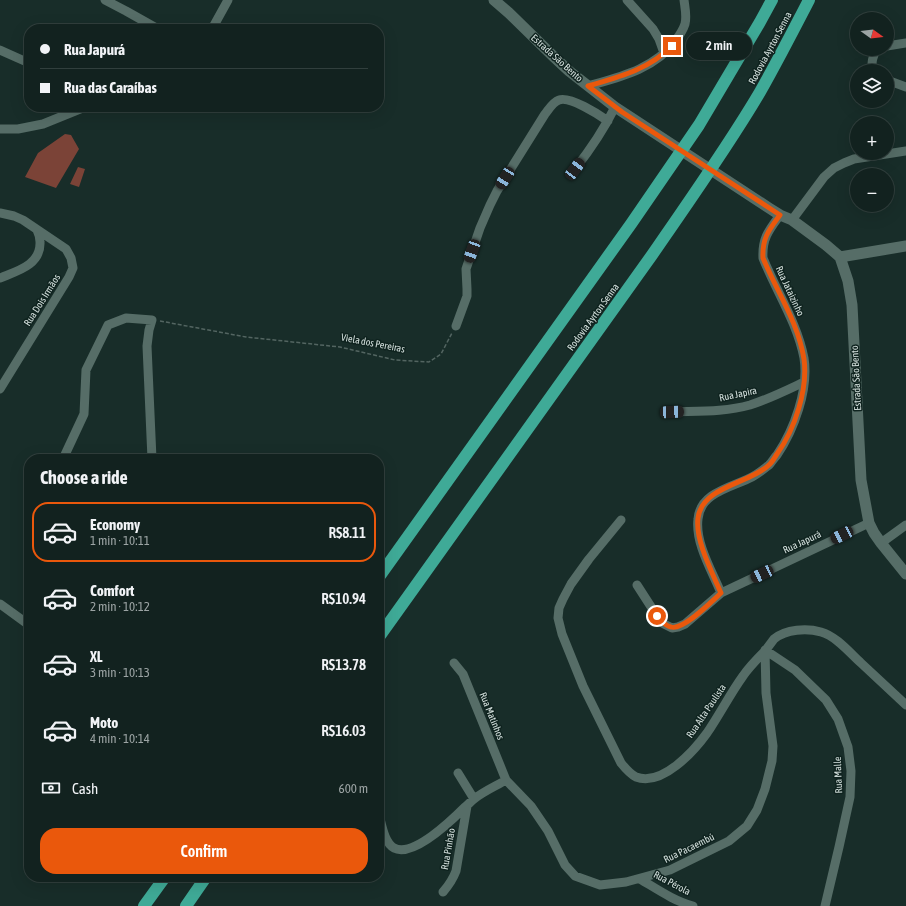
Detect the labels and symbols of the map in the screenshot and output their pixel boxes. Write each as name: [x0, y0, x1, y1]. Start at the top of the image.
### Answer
street label: Rodovia Ayrton Senna: [746, 10, 794, 86]
north arrow: [850, 12, 894, 56]
street label: Estrada São Bento: [529, 32, 585, 84]
callout: 2 min: [686, 32, 752, 60]
route end: [663, 37, 681, 55]
car: [563, 156, 587, 182]
car: [494, 165, 516, 191]
car: [462, 238, 482, 264]
street label: Rua Jataizinho: [774, 264, 806, 318]
street label: Rua Dois Irmãos: [22, 272, 63, 328]
street label: Rodovia Ayrton Senna: [565, 281, 621, 353]
street label: Viela dos Pereiras: [340, 331, 406, 355]
street label: Estrada São Bento: [849, 345, 863, 411]
street label: Rua Japira: [718, 385, 758, 403]
car: [660, 406, 684, 418]
car: [829, 524, 855, 546]
street label: Rua Japurá: [781, 528, 823, 556]
car: [749, 563, 775, 585]
route start: [648, 607, 666, 625]
street label: Rua Alta Paulista: [684, 682, 728, 740]
street label: Rua Matinhos: [477, 691, 507, 742]
street label: Rua Malle: [832, 756, 844, 794]
street label: Rua Pinhão: [439, 827, 457, 871]
street label: Rua Pacaembú: [662, 831, 716, 865]
street label: Rua Pérola: [652, 869, 693, 897]

